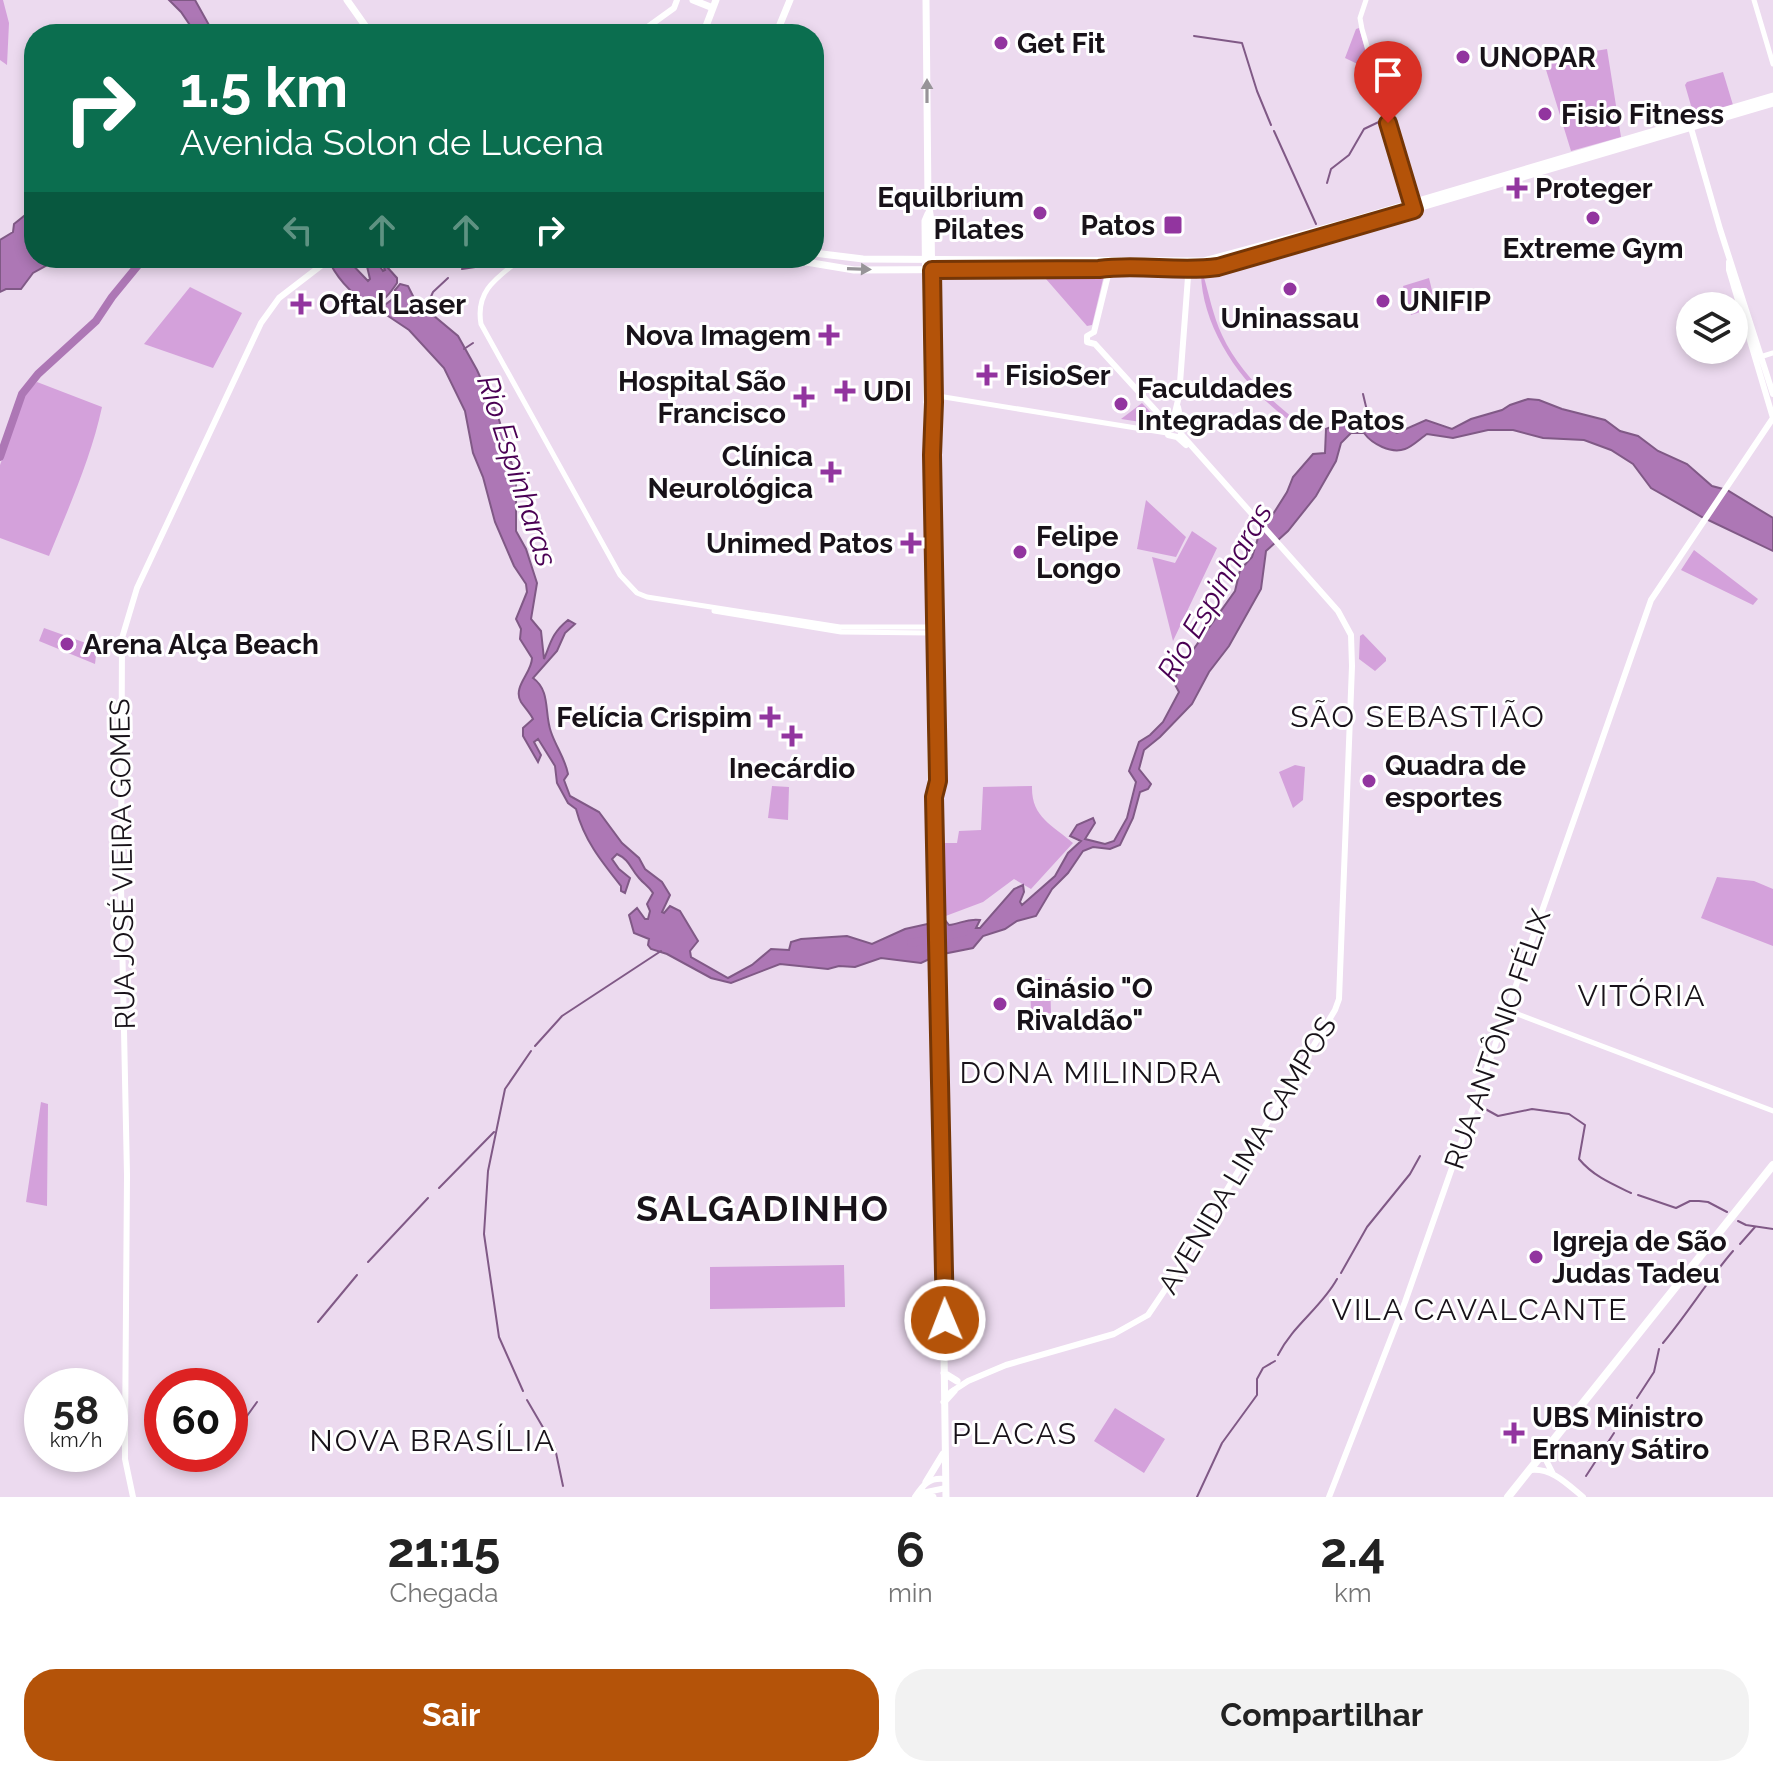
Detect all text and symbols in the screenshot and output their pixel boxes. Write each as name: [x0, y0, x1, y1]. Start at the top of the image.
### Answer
place label: Get Fit: [1017, 27, 1106, 60]
marker: Get Fit: [992, 34, 1010, 52]
pin: [1354, 41, 1422, 123]
place label: UNOPAR: [1479, 41, 1596, 74]
marker: UNOPAR: [1454, 48, 1472, 66]
icon: arrive: [1366, 53, 1410, 97]
text: 1.5 km: [180, 54, 348, 120]
icon: right: [48, 56, 152, 160]
one-way arrow: [921, 78, 933, 103]
place label: Fisio Fitness: [1561, 98, 1724, 131]
marker: Fisio Fitness: [1536, 105, 1554, 123]
text: Avenida Solon de Lucena: [180, 121, 604, 163]
place label: Proteger: [1535, 172, 1653, 205]
marker: Proteger: [1506, 177, 1528, 199]
place label: Equilbrium Pilates: [877, 181, 1024, 246]
marker: Equilbrium Pilates: [1031, 204, 1049, 222]
icon: left: [276, 208, 320, 252]
icon: ahead: [360, 208, 404, 252]
icon: ahead: [444, 208, 488, 252]
icon: right: [528, 208, 572, 252]
place label: Patos: [1080, 209, 1155, 242]
marker: Extreme Gym: [1584, 209, 1602, 227]
marker: Patos: [1162, 214, 1184, 236]
place label: Extreme Gym: [1503, 232, 1683, 265]
one-way arrow: [847, 263, 872, 276]
marker: Uninassau: [1281, 280, 1299, 298]
place label: UNIFIP: [1399, 285, 1491, 318]
place label: Oftal Laser: [319, 288, 466, 321]
marker: UNIFIP: [1374, 292, 1392, 310]
map controls: [1676, 292, 1748, 364]
button: layers: [1676, 292, 1748, 364]
marker: Oftal Laser: [290, 293, 312, 315]
place label: Uninassau: [1221, 302, 1359, 335]
place label: Nova Imagem: [625, 319, 811, 352]
marker: Nova Imagem: [818, 324, 840, 346]
place label: FisioSer: [1005, 359, 1111, 392]
marker: FisioSer: [976, 364, 998, 386]
place label: Hospital São Francisco: [618, 365, 786, 430]
water label: Rio Espinharas: [470, 371, 565, 571]
place label: Faculdades Integradas de Patos: [1137, 372, 1405, 437]
place label: UDI: [863, 375, 912, 408]
marker: UDI: [834, 380, 856, 402]
marker: Hospital São Francisco: [793, 386, 815, 408]
marker: Faculdades Integradas de Patos: [1112, 395, 1130, 413]
place label: Clínica Neurológica: [648, 440, 813, 505]
marker: Clínica Neurológica: [820, 461, 842, 483]
water label: Rio Espinharas: [1150, 497, 1279, 687]
place label: Felipe Longo: [1036, 520, 1121, 585]
place label: Unimed Patos: [706, 527, 893, 560]
marker: Unimed Patos: [900, 532, 922, 554]
marker: Felipe Longo: [1011, 543, 1029, 561]
place label: Arena Alça Beach: [83, 628, 319, 661]
marker: Arena Alça Beach: [58, 635, 76, 653]
street label: RUA JOSÉ VIEIRA GOMES: [103, 698, 142, 1030]
district label: SÃO SEBASTIÃO: [1290, 699, 1546, 734]
place label: Felícia Crispim: [556, 701, 752, 734]
marker: Felícia Crispim: [759, 706, 781, 728]
marker: Inecárdio: [781, 725, 803, 747]
place label: Quadra de esportes: [1385, 749, 1526, 814]
place label: Inecárdio: [729, 752, 855, 785]
marker: Quadra de esportes: [1360, 772, 1378, 790]
street label: RUA ANTÔNIO FÉLIX: [1438, 905, 1557, 1173]
place label: Ginásio "O Rivaldão": [1016, 972, 1153, 1037]
district label: VITÓRIA: [1577, 978, 1707, 1013]
marker: Ginásio "O Rivaldão": [991, 995, 1009, 1013]
street label: AVENIDA LIMA CAMPOS: [1152, 1011, 1343, 1300]
district label: DONA MILINDRA: [959, 1055, 1223, 1090]
district label: SALGADINHO: [636, 1187, 890, 1229]
place label: Igreja de São Judas Tadeu: [1552, 1225, 1727, 1290]
marker: Igreja de São Judas Tadeu: [1527, 1248, 1545, 1266]
position arrow: [903, 1278, 987, 1362]
district label: VILA CAVALCANTE: [1332, 1292, 1628, 1327]
speed limit sign: 60: [144, 1368, 248, 1472]
text: 58: [53, 1386, 99, 1433]
place label: UBS Ministro Ernany Sátiro: [1532, 1401, 1709, 1466]
district label: PLACAS: [952, 1416, 1078, 1451]
marker: UBS Ministro Ernany Sátiro: [1503, 1422, 1525, 1444]
district label: NOVA BRASÍLIA: [310, 1423, 556, 1458]
text: km/h: [50, 1428, 102, 1452]
text: 21:15: [388, 1522, 500, 1578]
text: 6: [896, 1522, 925, 1578]
text: 2.4: [1320, 1522, 1385, 1578]
text: Chegada: [390, 1578, 498, 1608]
text: min: [888, 1578, 933, 1608]
text: km: [1334, 1578, 1372, 1608]
button: Sair: [24, 1669, 879, 1761]
button: Compartilhar: [895, 1669, 1749, 1761]

